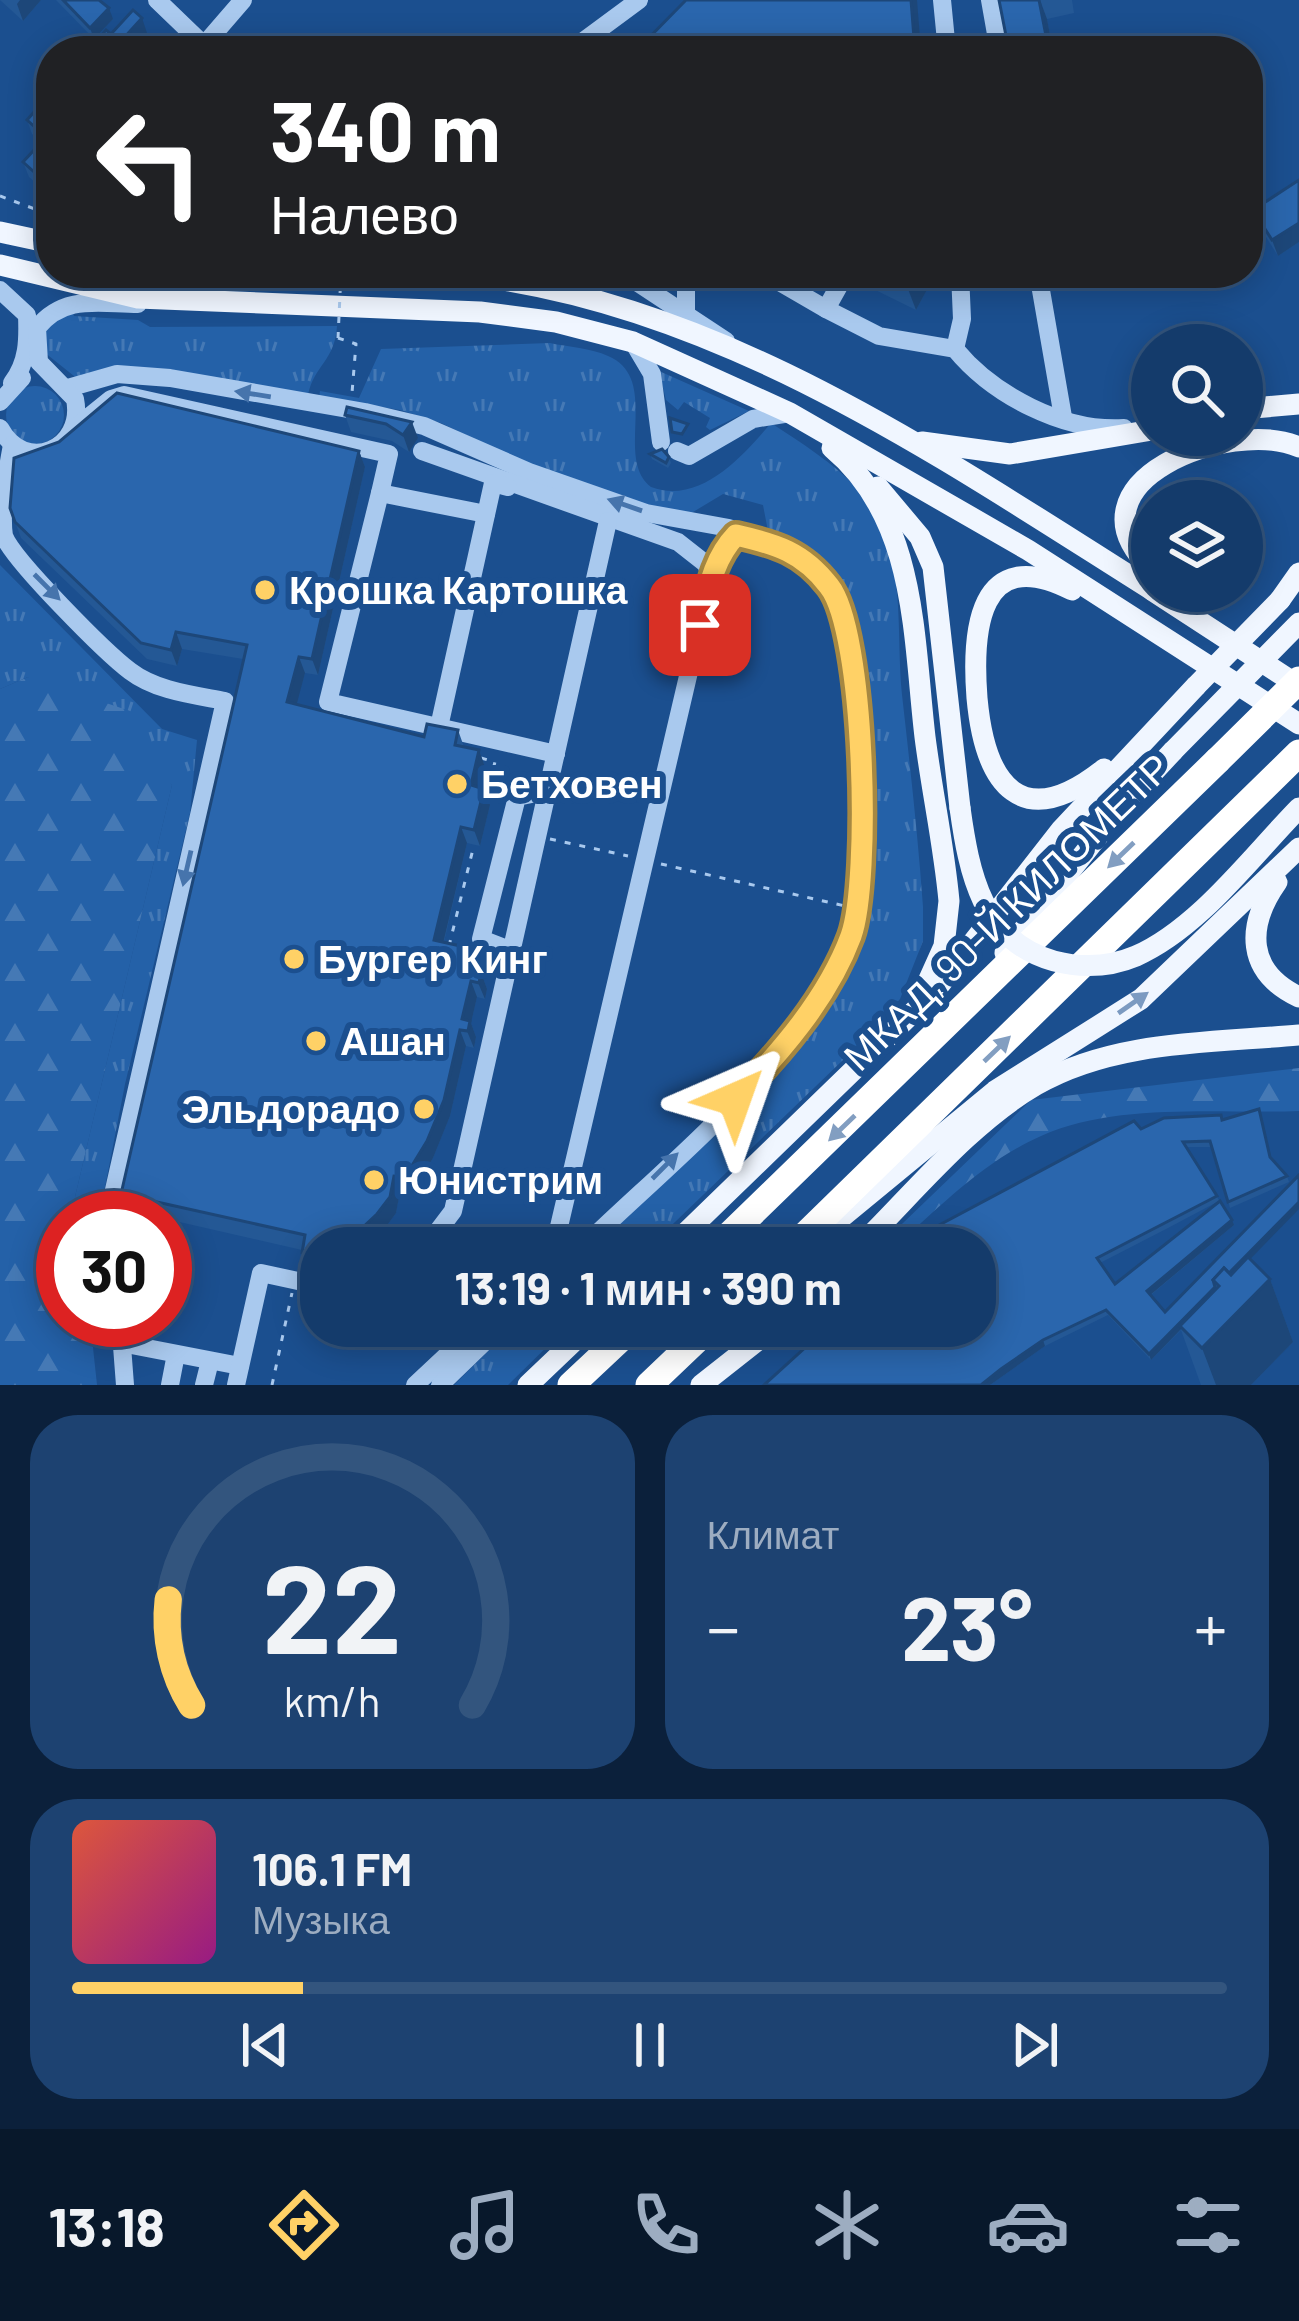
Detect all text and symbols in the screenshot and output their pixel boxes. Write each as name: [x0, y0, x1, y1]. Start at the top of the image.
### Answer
text: 340 m: [270, 78, 501, 179]
icon: left: [72, 84, 228, 240]
text: Налево: [270, 180, 459, 245]
map controls: [1131, 324, 1263, 612]
button: search: [1131, 324, 1263, 456]
one-way arrow: [234, 384, 271, 403]
button: layers: [1131, 480, 1263, 612]
one-way arrow: [606, 495, 642, 513]
place label: Крошка Картошка: [289, 565, 628, 612]
one-way arrow: [33, 573, 61, 601]
pin: [649, 574, 751, 676]
marker: Крошка Картошка: [252, 577, 278, 603]
icon: arrive: [667, 592, 733, 658]
street label: МКАД, 90-Й КИЛОМЕТР: [833, 743, 1179, 1079]
place label: Бетховен: [481, 759, 663, 806]
marker: Бетховен: [444, 771, 470, 797]
one-way arrow: [1107, 841, 1136, 869]
one-way arrow: [177, 850, 196, 888]
place label: Бургер Кинг: [318, 934, 548, 981]
marker: Бургер Кинг: [281, 946, 307, 972]
one-way arrow: [1117, 992, 1149, 1015]
place label: Ашан: [340, 1016, 446, 1063]
marker: Ашан: [303, 1028, 329, 1054]
one-way arrow: [983, 1035, 1011, 1063]
position arrow: [672, 1036, 798, 1162]
place label: Эльдорадо: [182, 1084, 400, 1131]
marker: Эльдорадо: [411, 1096, 437, 1122]
one-way arrow: [828, 1114, 856, 1142]
one-way arrow: [651, 1152, 679, 1181]
place label: Юнистрим: [398, 1155, 603, 1202]
marker: Юнистрим: [361, 1167, 387, 1193]
speed limit sign: 30: [36, 1191, 192, 1347]
text: 13:19 · 1 мин · 390 m: [454, 1260, 842, 1314]
text: Климат: [707, 1510, 839, 1557]
text: 22: [262, 1529, 402, 1679]
text: 23°: [901, 1571, 1033, 1679]
text: −: [707, 1586, 740, 1665]
text: +: [1194, 1586, 1227, 1665]
text: km/h: [284, 1674, 381, 1726]
text: 106.1 FM: [252, 1841, 412, 1895]
text: Музыка: [252, 1895, 390, 1942]
icon: previous: [232, 2012, 298, 2078]
icon: pause: [617, 2012, 683, 2078]
icon: next: [1002, 2012, 1068, 2078]
icon: directions: [262, 2183, 346, 2267]
icon: music: [443, 2183, 527, 2267]
icon: phone: [624, 2183, 708, 2267]
icon: climate: [805, 2183, 889, 2267]
icon: car: [986, 2183, 1070, 2267]
icon: filters: [1166, 2183, 1250, 2267]
text: 13:18: [48, 2193, 165, 2258]

